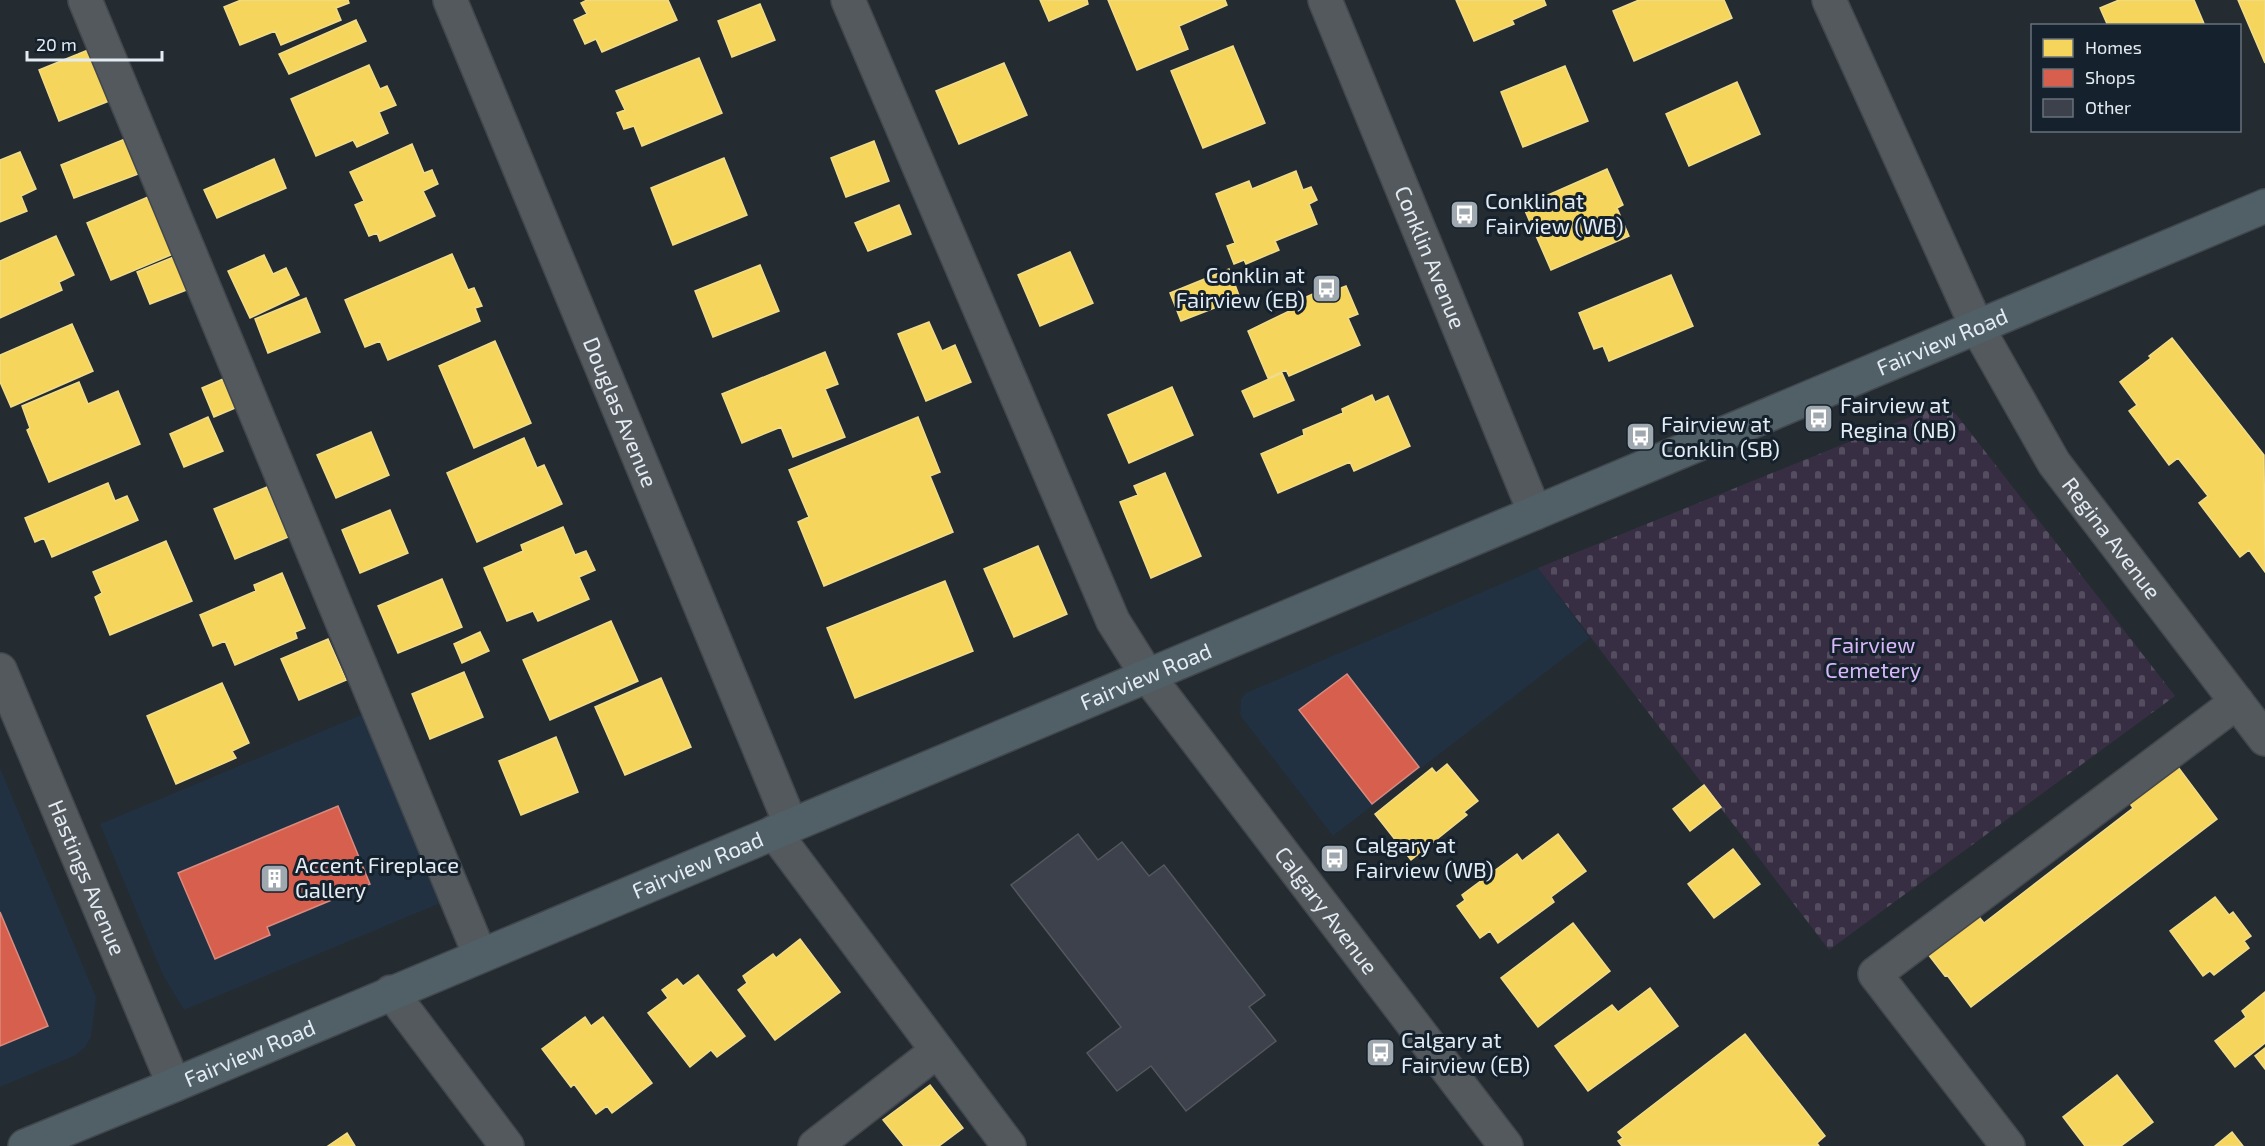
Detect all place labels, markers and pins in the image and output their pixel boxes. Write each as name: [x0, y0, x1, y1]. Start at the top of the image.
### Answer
place label: Conklin at Fairview (WB): [1485, 187, 1624, 238]
bus stop icon: Conklin at Fairview (WB): [1448, 198, 1480, 230]
place label: Conklin at Fairview (EB): [1176, 261, 1305, 312]
bus stop icon: Conklin at Fairview (EB): [1310, 272, 1342, 304]
place label: Fairview at Regina (NB): [1840, 391, 1956, 442]
bus stop icon: Fairview at Regina (NB): [1803, 402, 1835, 434]
place label: Fairview at Conklin (SB): [1661, 410, 1780, 461]
bus stop icon: Fairview at Conklin (SB): [1624, 421, 1656, 453]
place label: Calgary at Fairview (WB): [1355, 831, 1494, 882]
bus stop icon: Calgary at Fairview (WB): [1318, 842, 1350, 874]
place label: Accent Fireplace Gallery: [295, 851, 459, 902]
building icon: Accent Fireplace Gallery: [258, 862, 290, 894]
place label: Calgary at Fairview (EB): [1401, 1026, 1530, 1077]
bus stop icon: Calgary at Fairview (EB): [1364, 1037, 1396, 1069]

